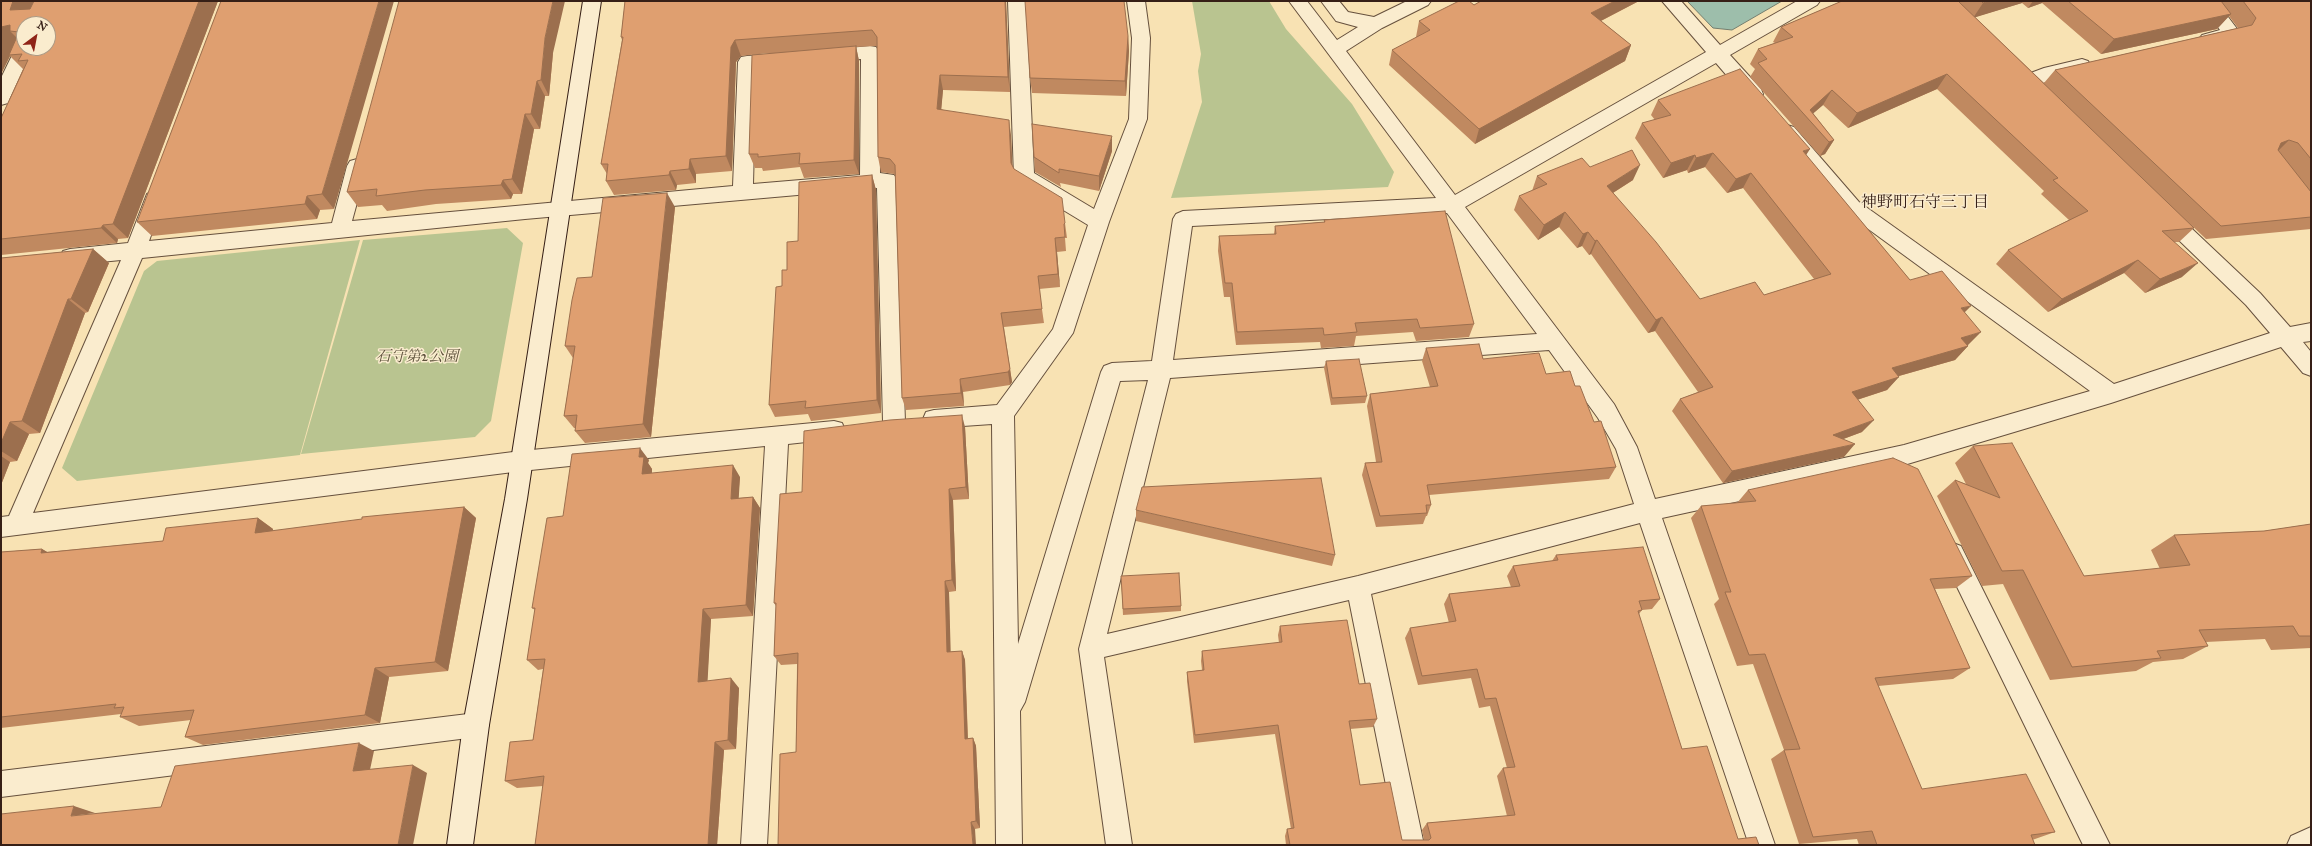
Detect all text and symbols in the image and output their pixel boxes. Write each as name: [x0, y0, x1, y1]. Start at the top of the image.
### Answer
north arrow: [16, 16, 56, 56]
text: N: [35, 18, 50, 34]
district label: 神野町石守三丁目: [1861, 193, 1989, 213]
park label: 石守第2公園: [376, 348, 458, 366]

